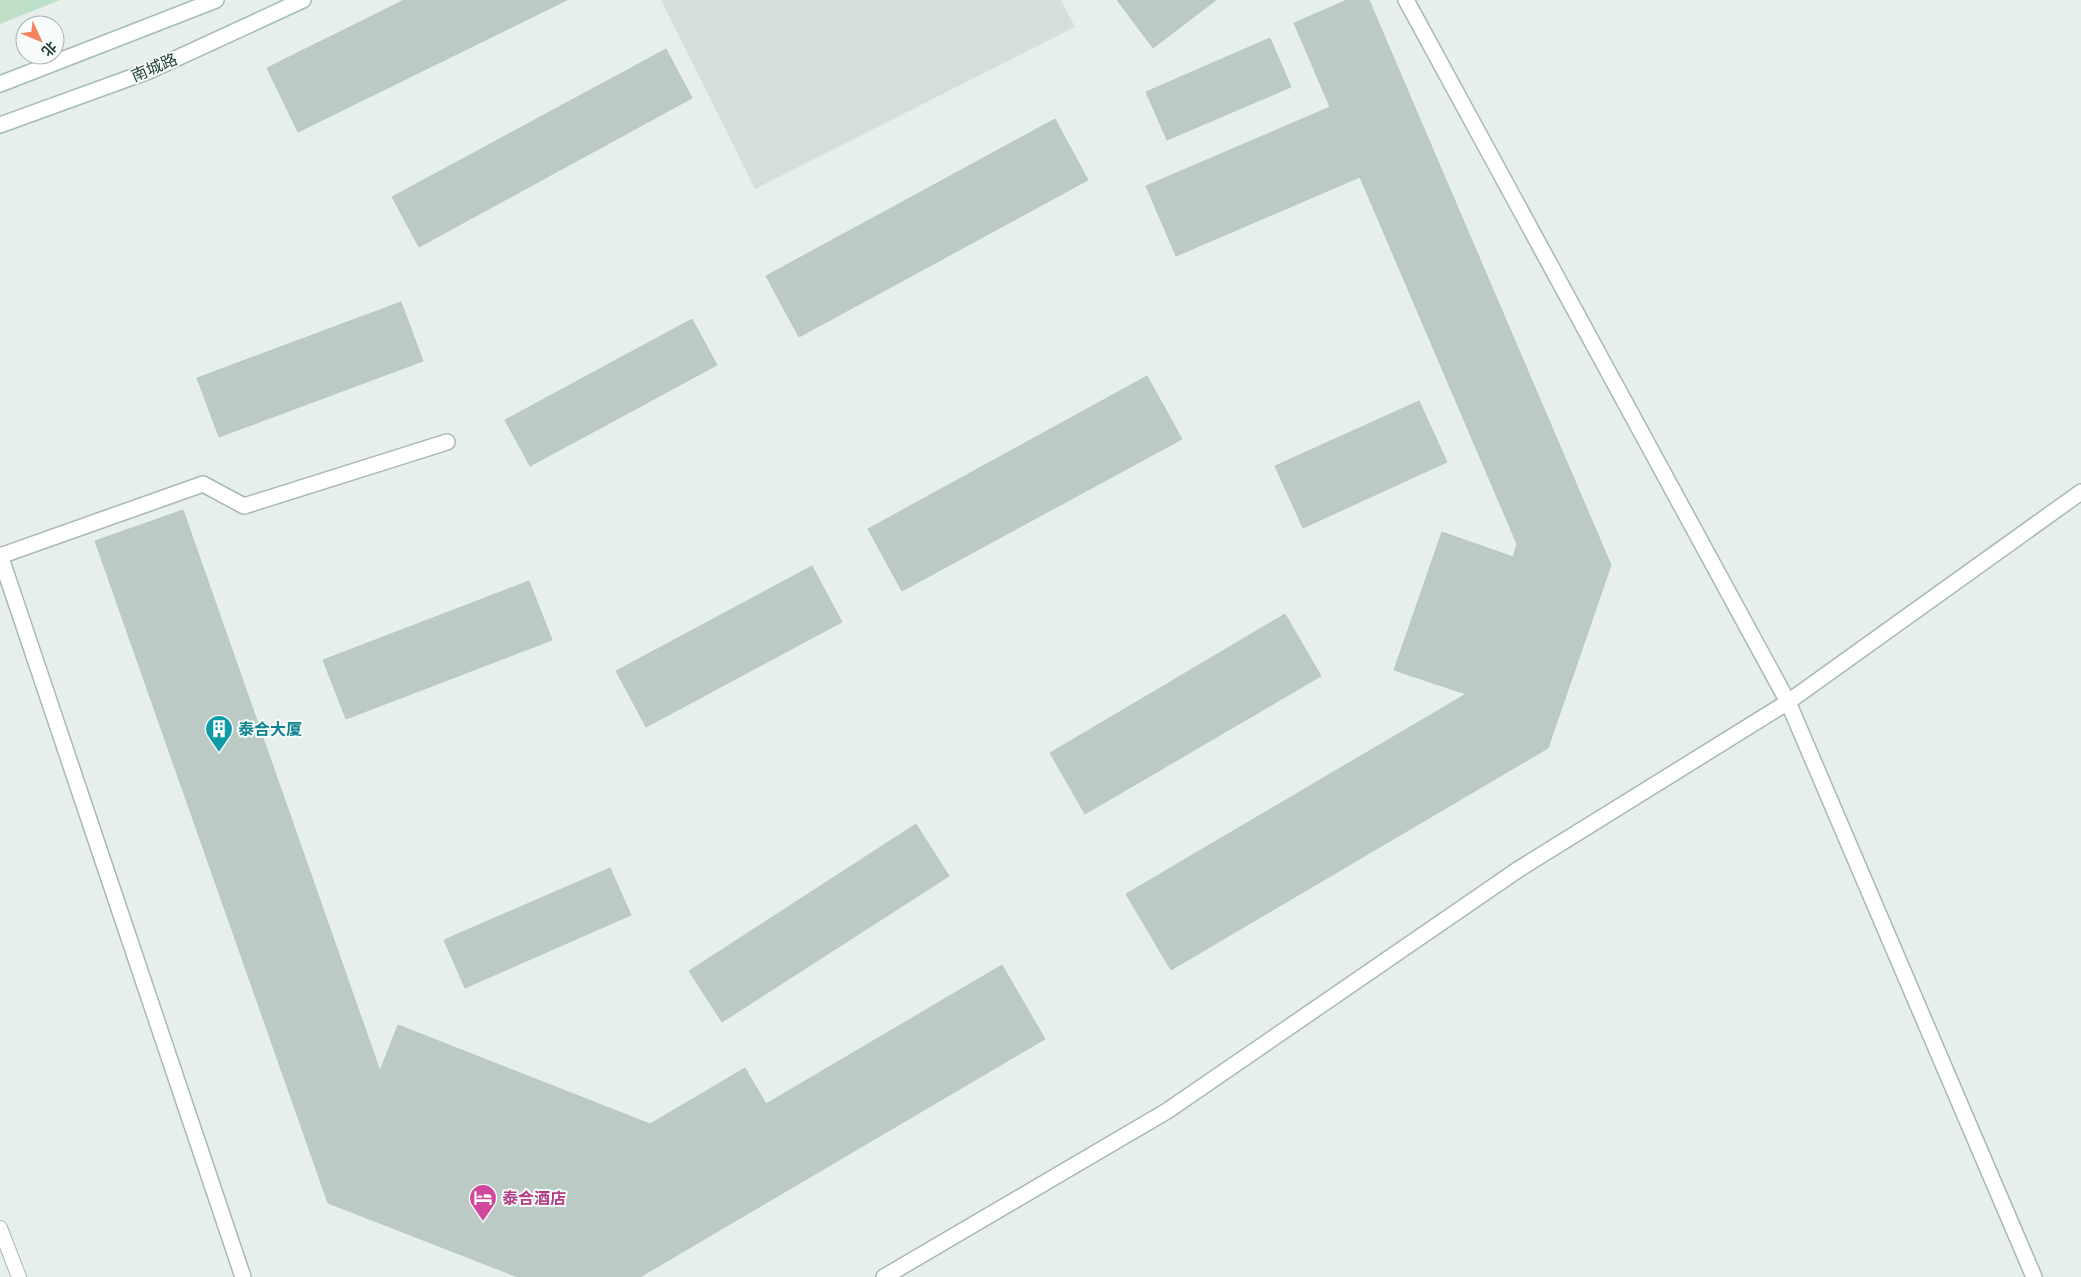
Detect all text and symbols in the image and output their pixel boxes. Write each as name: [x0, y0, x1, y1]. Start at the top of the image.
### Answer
north arrow: [15, 15, 65, 65]
text: 北: [38, 38, 61, 60]
street label: 南城路: [128, 47, 180, 87]
building icon: 泰合大厦: [204, 714, 234, 753]
place label: 泰合大厦: [238, 718, 302, 740]
hotel icon: 泰合酒店: [468, 1183, 498, 1222]
place label: 泰合酒店: [502, 1187, 566, 1209]

